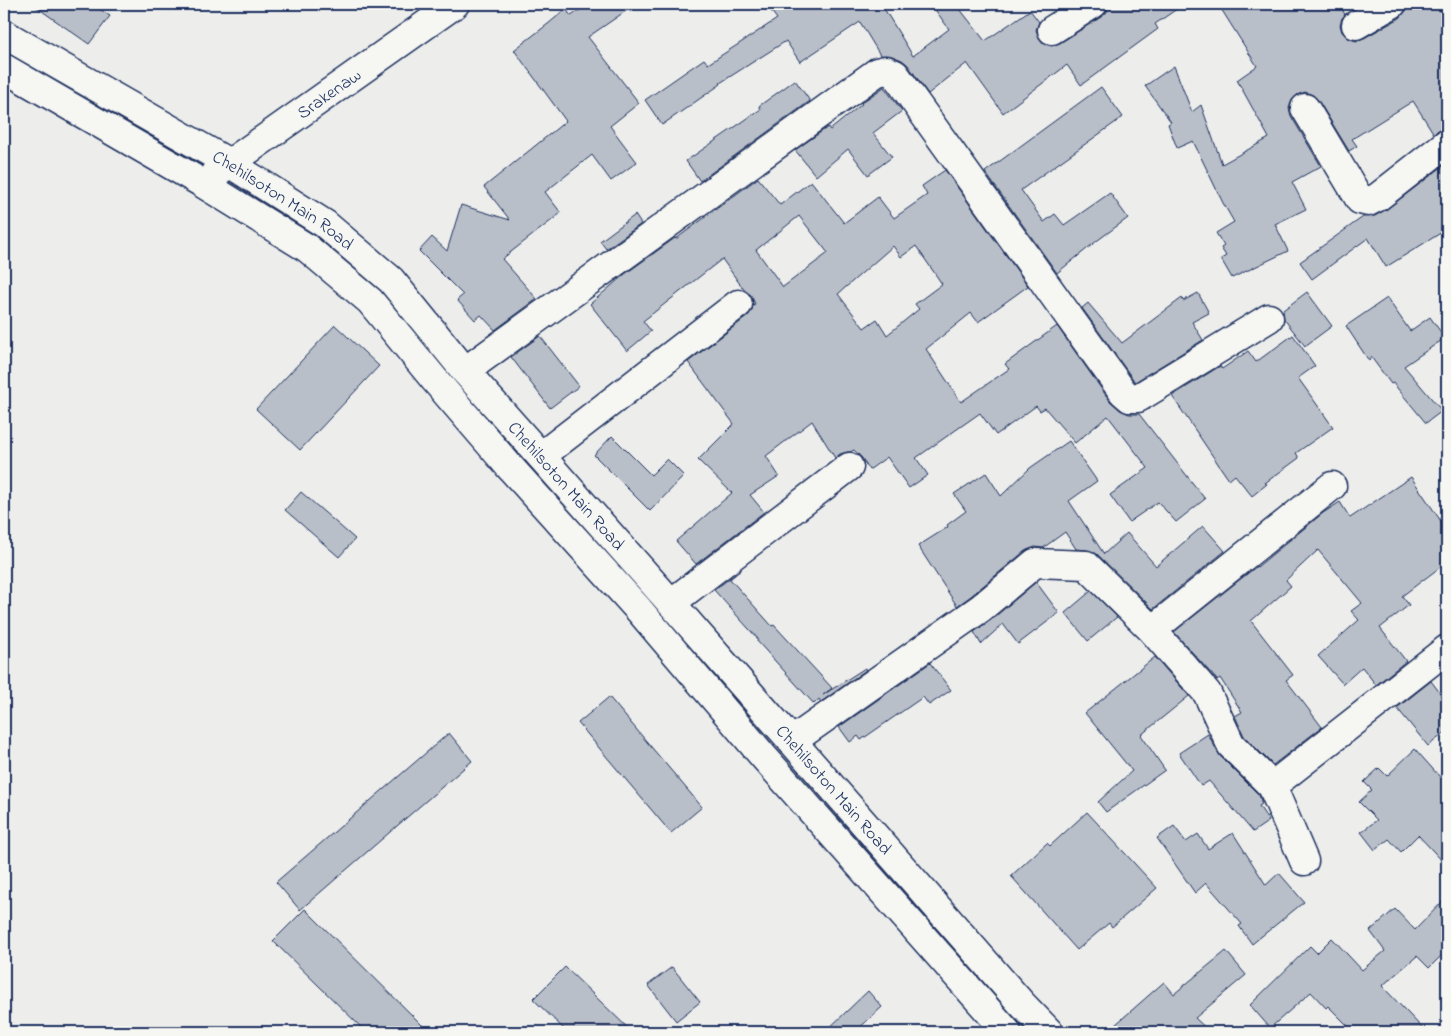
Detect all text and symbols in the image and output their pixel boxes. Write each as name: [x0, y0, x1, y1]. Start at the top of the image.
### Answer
street label: Srakenaw: [292, 63, 367, 127]
street label: Chehilsoton Main Road: [207, 145, 358, 258]
street label: Chehilsoton Main Road: [501, 416, 630, 557]
street label: Chehilsoton Main Road: [768, 720, 897, 862]

